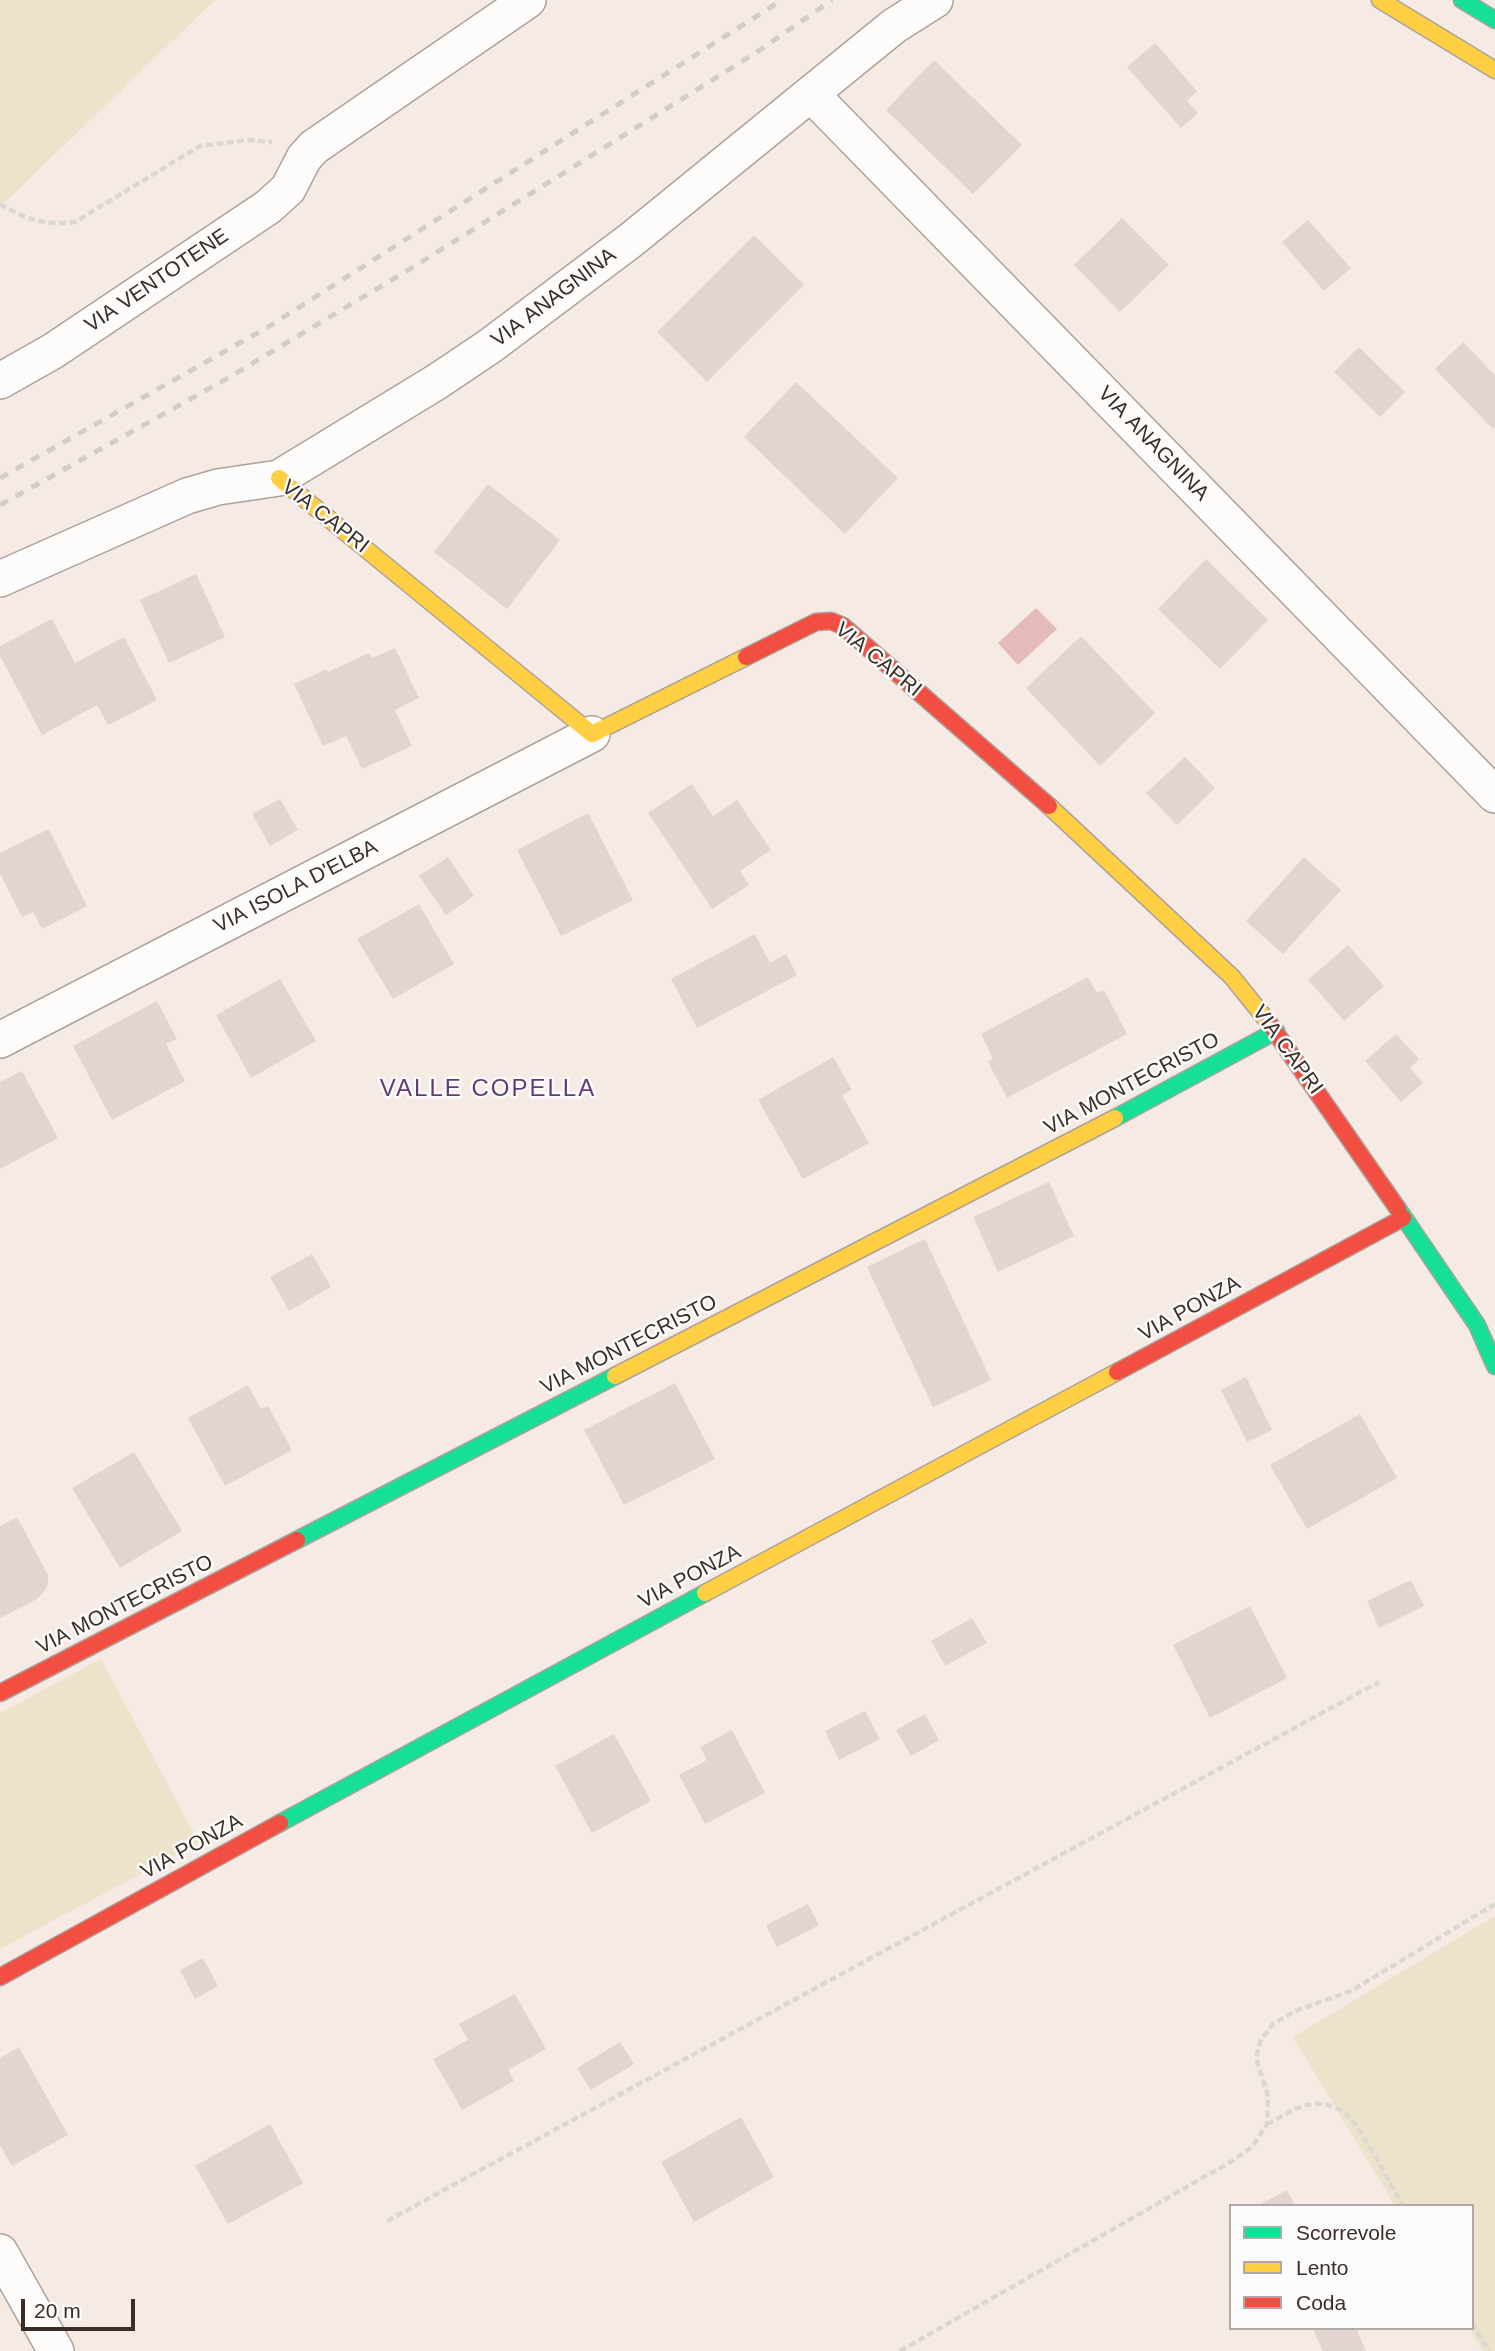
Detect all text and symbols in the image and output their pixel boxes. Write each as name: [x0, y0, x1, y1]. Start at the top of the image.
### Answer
street label: VIA VENTOTENE: [80, 224, 234, 338]
street label: VIA ANAGNINA: [487, 243, 621, 353]
street label: VIA ANAGNINA: [1092, 382, 1214, 506]
street label: VIA CAPRI: [276, 475, 374, 559]
street label: VIA CAPRI: [830, 618, 926, 702]
street label: VIA ISOLA D'ELBA: [210, 835, 382, 939]
street label: VIA CAPRI: [1246, 1001, 1328, 1099]
street label: VIA MONTECRISTO: [1040, 1027, 1224, 1141]
district label: VALLE COPELLA: [381, 1075, 595, 1103]
street label: VIA PONZA: [1135, 1271, 1245, 1347]
street label: VIA MONTECRISTO: [537, 1290, 721, 1400]
street label: VIA PONZA: [635, 1540, 745, 1614]
street label: VIA MONTECRISTO: [33, 1550, 217, 1660]
street label: VIA PONZA: [137, 1809, 247, 1885]
legend: [1229, 2204, 1474, 2330]
text: Scorrevole: [1296, 2221, 1396, 2244]
text: Lento: [1296, 2256, 1349, 2279]
scale bar: [24, 2284, 138, 2328]
text: Coda: [1296, 2291, 1346, 2314]
text: 20 m: [34, 2299, 81, 2322]

